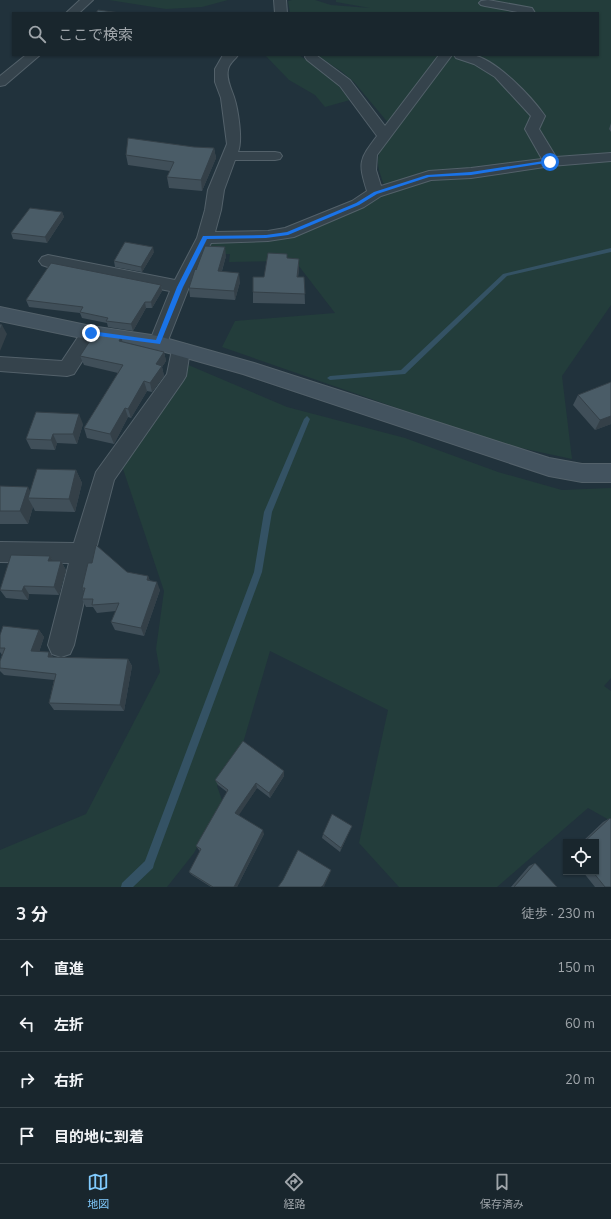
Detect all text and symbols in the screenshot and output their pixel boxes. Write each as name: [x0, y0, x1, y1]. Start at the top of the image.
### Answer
search box: [12, 12, 599, 56]
icon: search: [26, 23, 48, 45]
text: ここで検索: [58, 25, 133, 45]
route start: [541, 153, 559, 171]
route end: [82, 324, 100, 342]
map controls: [563, 839, 599, 875]
button: locate: [563, 839, 599, 875]
text: 3 分: [16, 903, 48, 926]
text: 徒歩 · 230 m: [521, 905, 595, 923]
icon: ahead: [16, 957, 38, 979]
text: 直進: [54, 959, 84, 979]
text: 150 m: [557, 959, 595, 977]
icon: left: [16, 1013, 38, 1035]
text: 左折: [54, 1015, 84, 1035]
text: 60 m: [565, 1015, 595, 1033]
icon: right: [16, 1069, 38, 1091]
text: 右折: [54, 1071, 84, 1091]
text: 20 m: [565, 1071, 595, 1089]
icon: arrive: [16, 1125, 38, 1147]
text: 目的地に到着: [54, 1127, 144, 1147]
tab: 地図: [87, 1171, 109, 1212]
tab: 経路: [283, 1171, 305, 1212]
tab: 保存済み: [480, 1171, 524, 1212]

